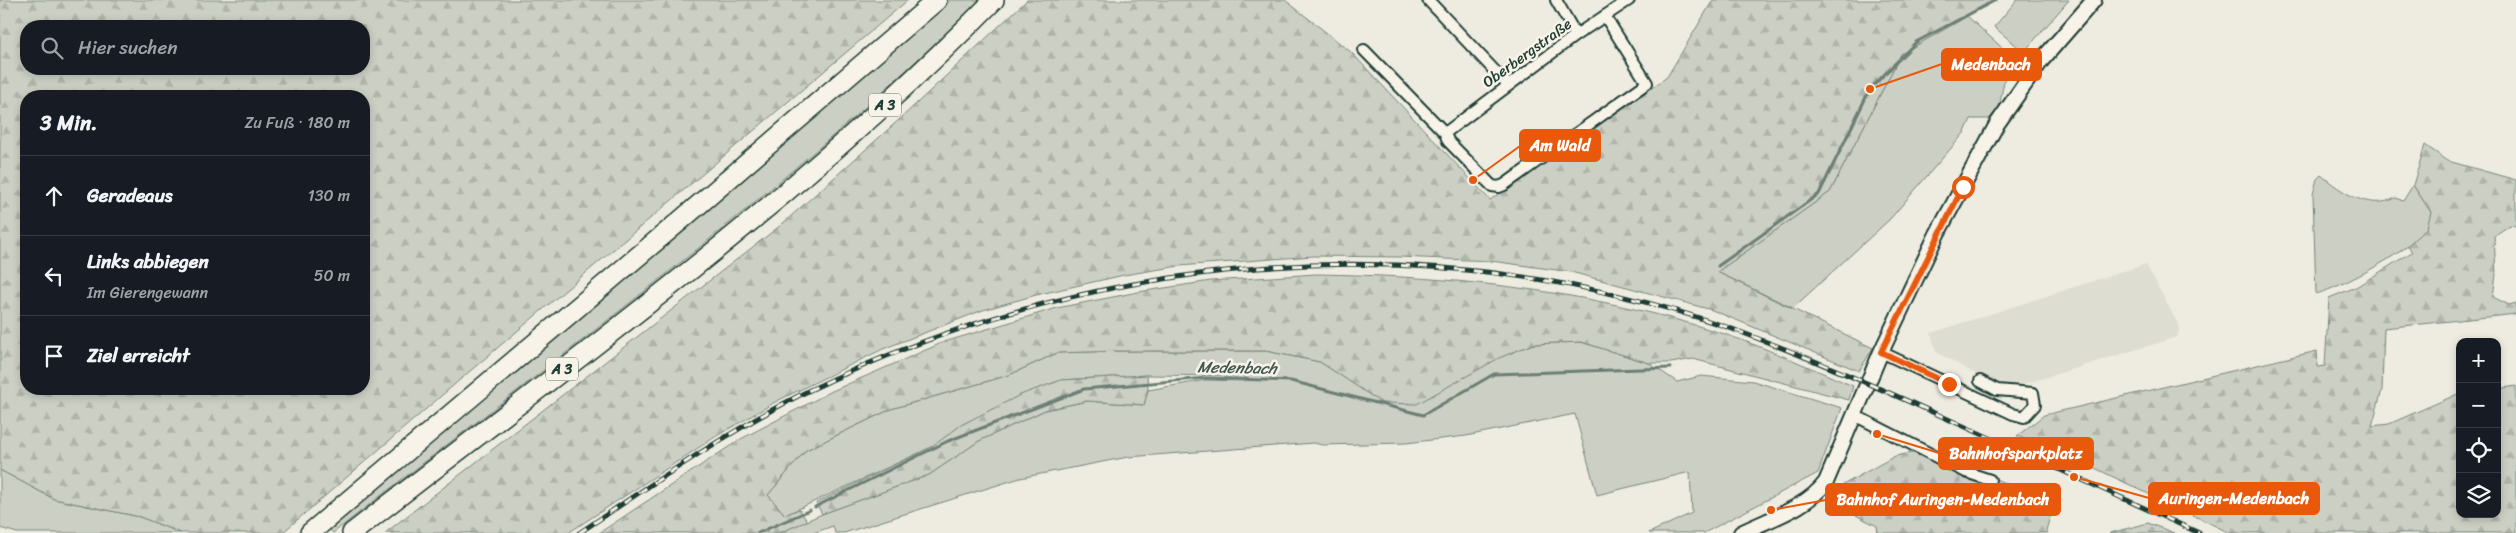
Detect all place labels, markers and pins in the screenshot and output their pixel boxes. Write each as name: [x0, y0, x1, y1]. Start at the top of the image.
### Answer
callout: Medenbach: [1942, 49, 2041, 80]
callout: Am Wald: [1520, 130, 1600, 161]
callout: Bahnhofsparkplatz: [1939, 438, 2093, 469]
callout: Auringen-Medenbach: [2149, 483, 2319, 514]
callout: Bahnhof Auringen-Medenbach: [1826, 484, 2060, 515]

